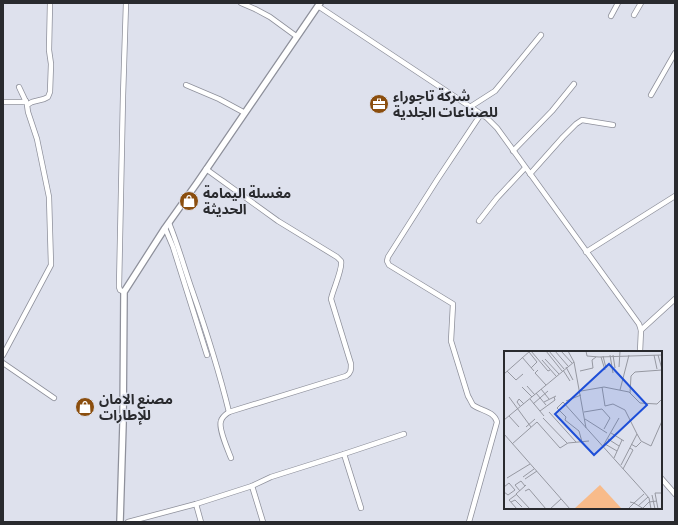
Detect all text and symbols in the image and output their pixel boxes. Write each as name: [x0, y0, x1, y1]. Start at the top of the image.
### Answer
place label: شركة تاجوراء للصناعات الجلدية: [393, 88, 498, 121]
office icon: شركة تاجوراء للصناعات الجلدية: [368, 93, 390, 115]
place label: مغسلة اليمامة الحديثة: [203, 185, 291, 218]
shop icon: مغسلة اليمامة الحديثة: [178, 190, 200, 212]
inset map: [504, 351, 662, 509]
place label: مصنع الامان للإطارات: [99, 391, 173, 425]
shop icon: مصنع الامان للإطارات: [74, 396, 96, 418]

